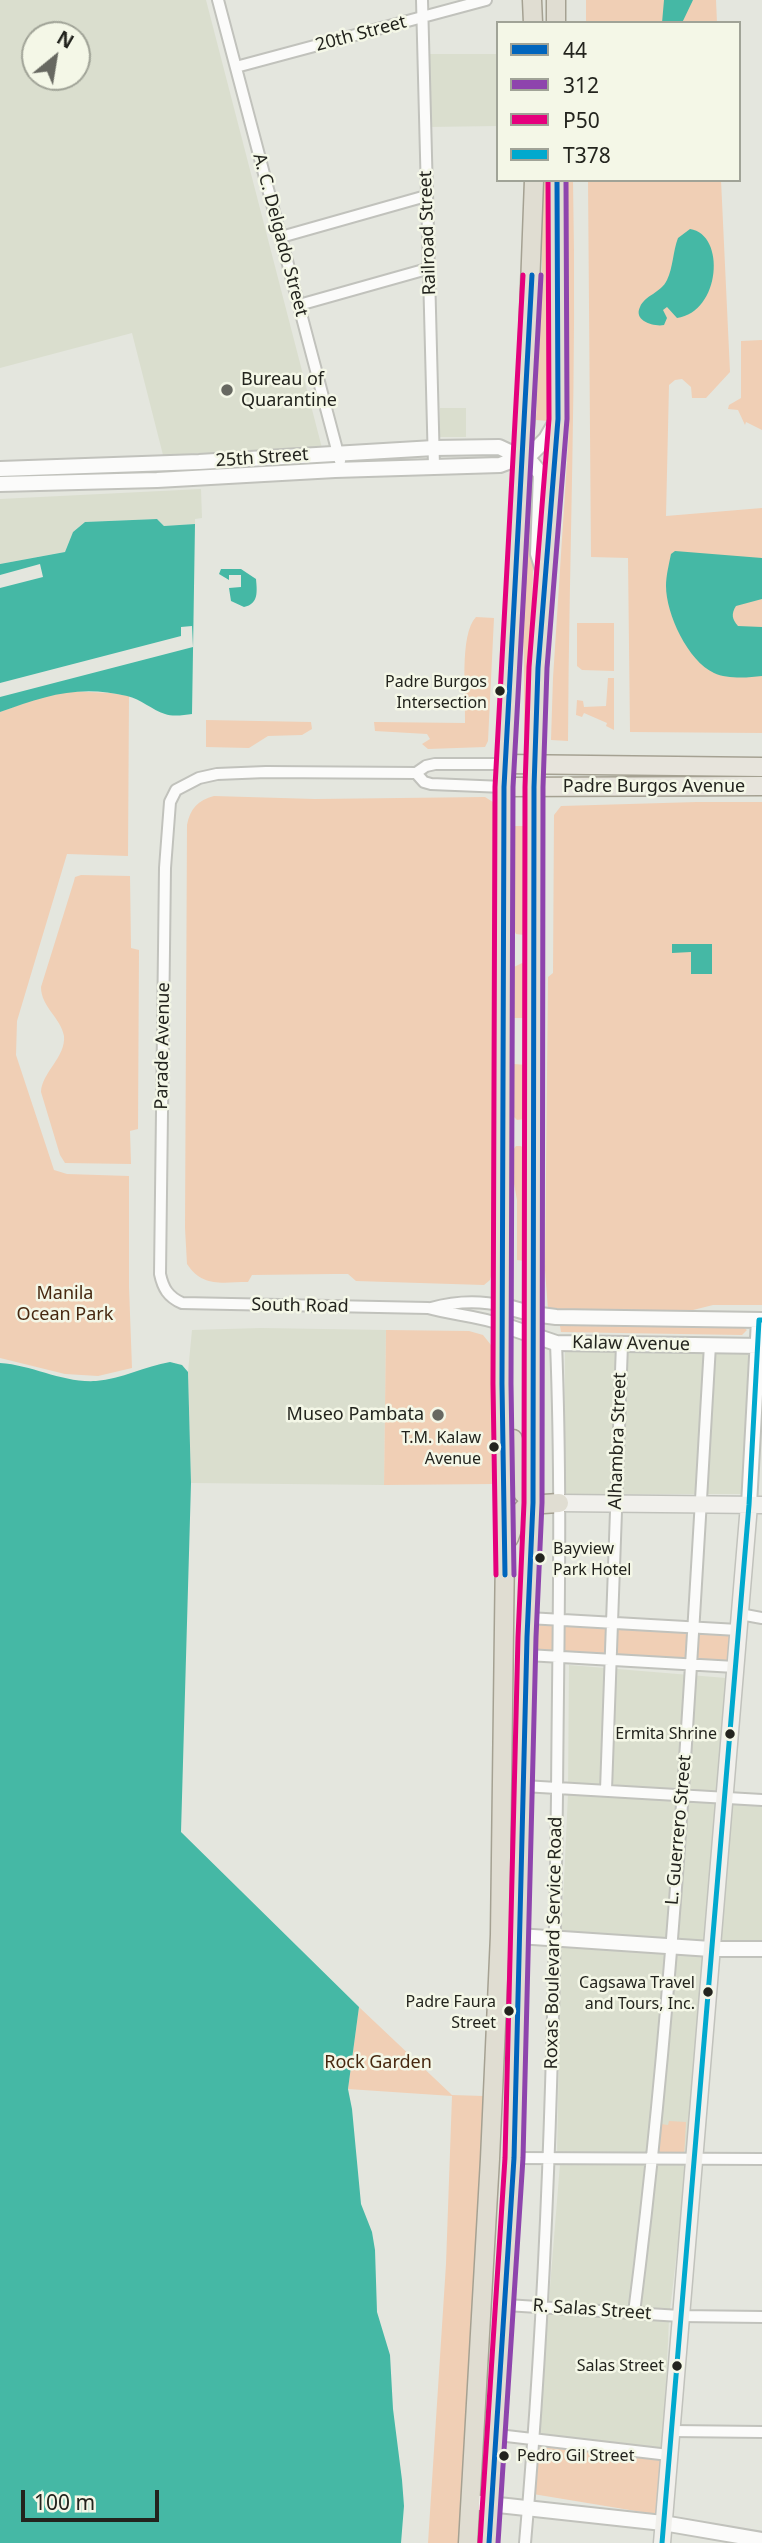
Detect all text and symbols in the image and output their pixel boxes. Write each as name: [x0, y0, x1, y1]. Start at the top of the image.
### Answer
street label: 20th Street: [313, 12, 409, 56]
north arrow: [21, 21, 91, 91]
legend: [496, 21, 741, 182]
text: N: [52, 24, 79, 55]
text: 44: [563, 36, 587, 64]
text: 312: [563, 71, 599, 99]
text: P50: [563, 106, 600, 134]
text: T378: [563, 141, 611, 169]
street label: A. C. Delgado Street: [248, 151, 312, 319]
street label: Railroad Street: [415, 170, 441, 296]
place label: Bureau of Quarantine: [241, 369, 337, 412]
marker: Bureau of Quarantine: [219, 382, 235, 398]
street label: 25th Street: [215, 444, 309, 472]
place label: Padre Burgos Intersection: [385, 672, 487, 710]
marker: Padre Burgos Intersection: [493, 684, 507, 698]
street label: Padre Burgos Avenue: [563, 776, 745, 798]
street label: Parade Avenue: [151, 982, 175, 1110]
park label: Manila Ocean Park: [17, 1283, 113, 1326]
street label: South Road: [251, 1294, 349, 1318]
street label: Kalaw Avenue: [572, 1332, 690, 1356]
street label: Alhambra Street: [605, 1372, 631, 1510]
place label: Museo Pambata: [287, 1404, 424, 1426]
marker: Museo Pambata: [430, 1407, 446, 1423]
place label: T.M. Kalaw Avenue: [401, 1428, 481, 1466]
marker: T.M. Kalaw Avenue: [487, 1440, 501, 1454]
place label: Bayview Park Hotel: [553, 1539, 631, 1577]
marker: Bayview Park Hotel: [533, 1551, 547, 1565]
place label: Ermita Shrine: [615, 1724, 717, 1744]
marker: Ermita Shrine: [723, 1727, 737, 1741]
street label: L. Guerrero Street: [662, 1754, 696, 1906]
street label: Roxas Boulevard Service Road: [541, 1816, 567, 2070]
place label: Cagsawa Travel and Tours, Inc.: [579, 1973, 695, 2011]
marker: Cagsawa Travel and Tours, Inc.: [701, 1985, 715, 1999]
place label: Padre Faura Street: [406, 1992, 496, 2030]
marker: Padre Faura Street: [502, 2004, 516, 2018]
park label: Rock Garden: [324, 2052, 432, 2074]
street label: R. Salas Street: [532, 2295, 652, 2325]
place label: Salas Street: [577, 2356, 664, 2376]
marker: Salas Street: [670, 2359, 684, 2373]
place label: Pedro Gil Street: [517, 2446, 634, 2466]
marker: Pedro Gil Street: [497, 2449, 511, 2463]
scale bar: [24, 2476, 163, 2520]
text: 100 m: [34, 2488, 95, 2516]

